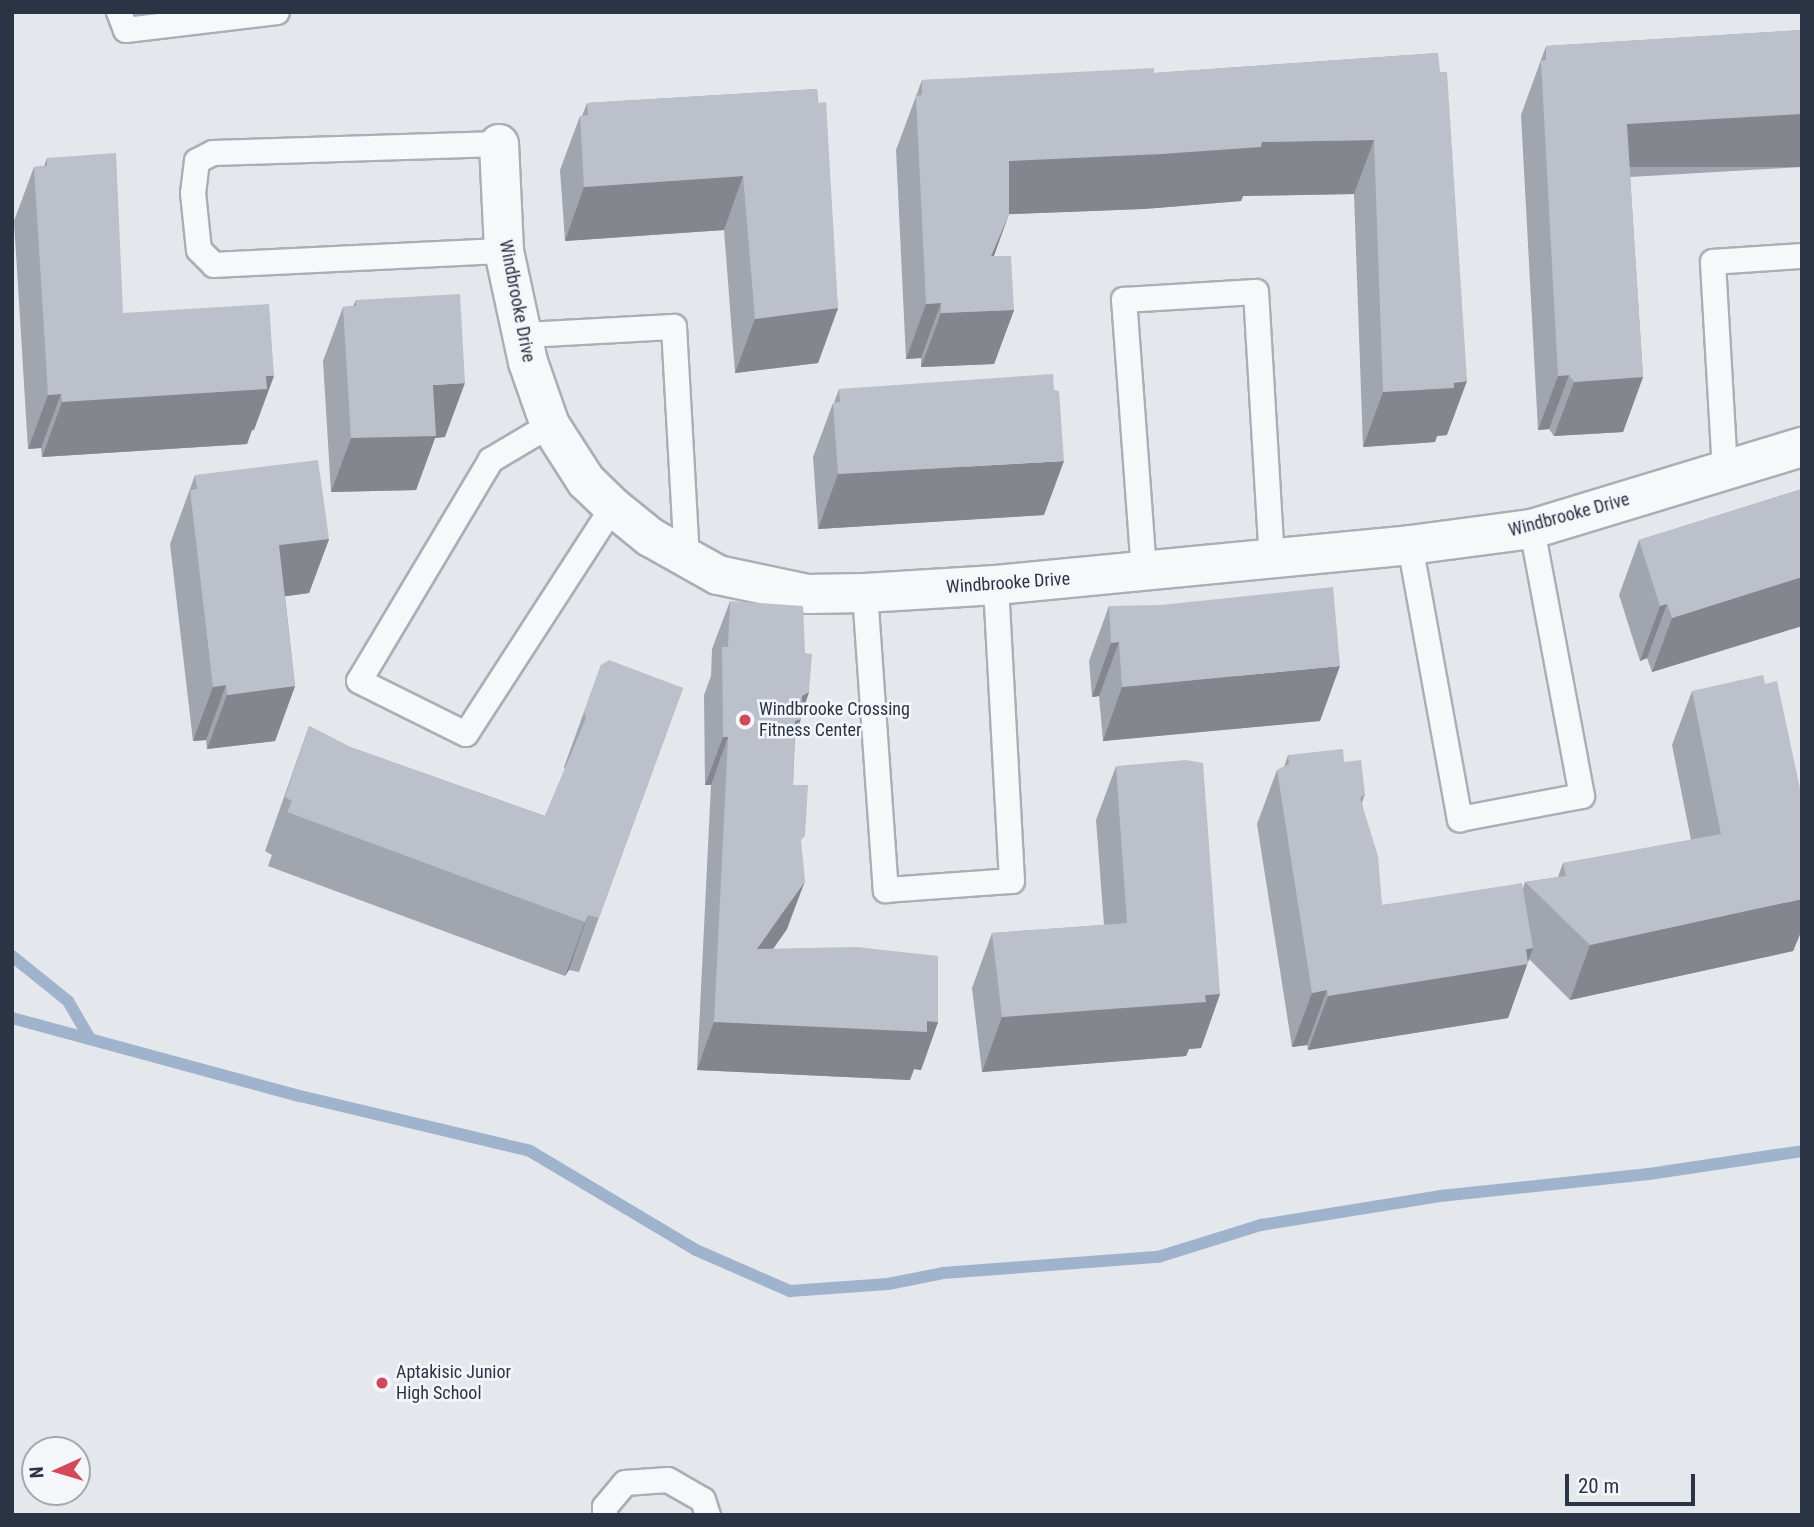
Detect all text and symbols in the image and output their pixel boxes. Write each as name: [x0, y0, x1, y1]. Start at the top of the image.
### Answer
street label: Windbrooke Drive: [495, 238, 539, 364]
street label: Windbrooke Drive: [1506, 489, 1632, 541]
street label: Windbrooke Drive: [945, 568, 1071, 598]
place label: Windbrooke Crossing Fitness Center: [759, 699, 910, 742]
marker: Windbrooke Crossing Fitness Center: [737, 712, 753, 728]
place label: Aptakisic Junior High School: [396, 1362, 511, 1404]
marker: Aptakisic Junior High School: [374, 1375, 390, 1391]
north arrow: [21, 1436, 91, 1506]
scale bar: [1569, 1460, 1699, 1504]
text: N: [25, 1466, 48, 1479]
text: 20 m: [1578, 1474, 1619, 1498]

